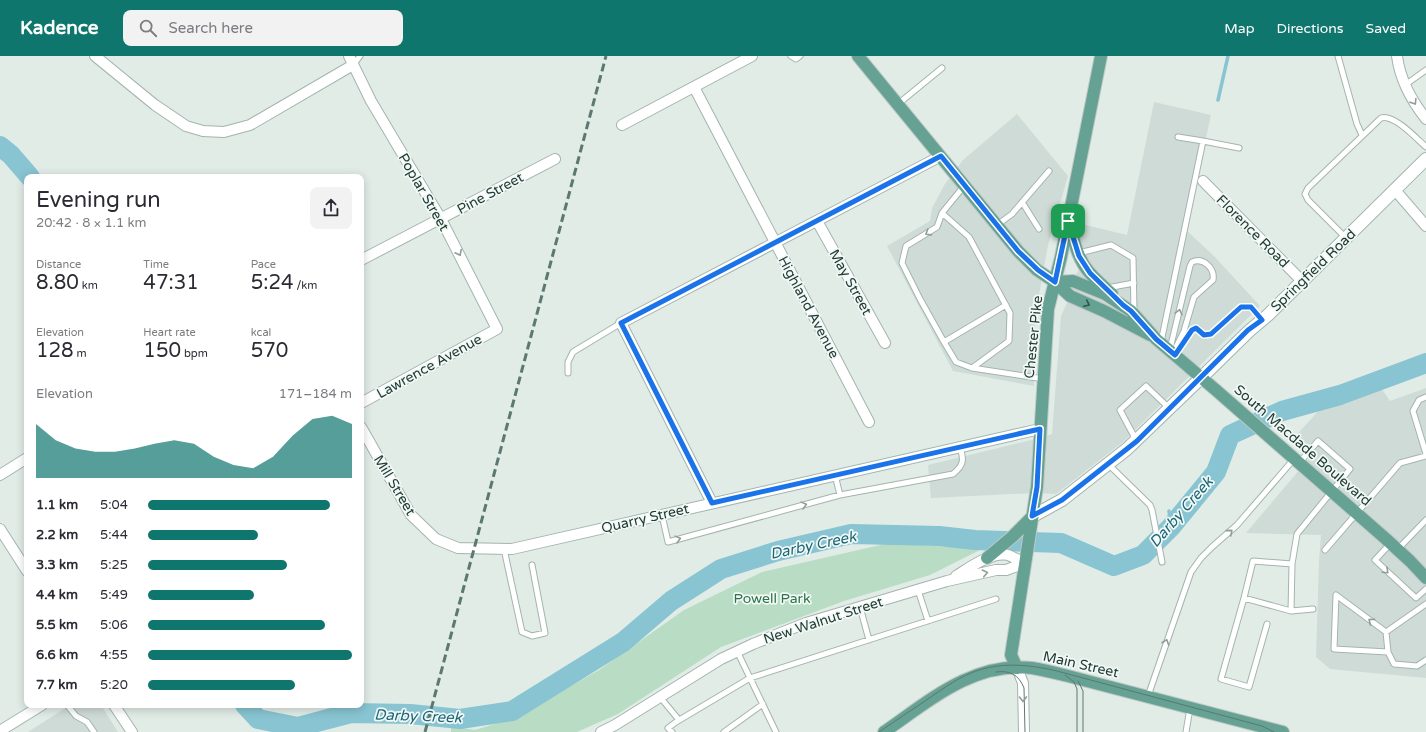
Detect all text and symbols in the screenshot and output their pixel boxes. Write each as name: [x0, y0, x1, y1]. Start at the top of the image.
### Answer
search box: [123, 10, 403, 46]
text: Kadence: [20, 17, 99, 39]
icon: search: [137, 17, 159, 39]
text: Search here: [169, 19, 253, 37]
text: Map: [1224, 20, 1255, 37]
text: Directions: [1277, 20, 1344, 37]
text: Saved: [1366, 20, 1406, 37]
one-way arrow: [1409, 98, 1416, 105]
street label: Poplar Street: [394, 150, 453, 235]
street label: Pine Street: [454, 169, 527, 218]
text: Evening run: [36, 187, 161, 213]
button: share: [310, 187, 352, 229]
street label: Florence Road: [1213, 191, 1293, 271]
pin: [1051, 204, 1085, 238]
icon: arrive: [1057, 210, 1079, 232]
text: 20:42 · 8 × 1.1 km: [36, 215, 147, 231]
street label: Springfield Road: [1267, 226, 1359, 315]
one-way arrow: [925, 228, 932, 235]
street label: May Street: [826, 246, 876, 319]
one-way arrow: [454, 249, 462, 257]
street label: Highland Avenue: [774, 253, 843, 361]
text: Distance: [36, 258, 81, 271]
text: Time: [143, 258, 169, 271]
text: Pace: [251, 258, 276, 271]
text: 8.80: [36, 271, 79, 295]
text: 47:31: [143, 271, 199, 295]
text: 5:24: [251, 271, 294, 295]
text: km: [79, 279, 98, 292]
text: /km: [294, 279, 317, 292]
street label: Chester Pike: [1021, 295, 1046, 379]
one-way arrow: [1082, 299, 1090, 307]
one-way arrow: [1174, 309, 1182, 316]
text: Elevation: [36, 326, 84, 339]
text: Heart rate: [143, 326, 196, 339]
text: kcal: [251, 326, 271, 339]
street label: Lawrence Avenue: [374, 330, 485, 402]
text: 128: [36, 339, 74, 363]
text: 150: [143, 339, 181, 363]
text: 570: [251, 339, 288, 363]
text: m: [74, 347, 87, 360]
text: bpm: [181, 347, 208, 360]
street label: South Macdade Boulevard: [1231, 381, 1375, 510]
text: Elevation: [36, 386, 93, 402]
text: 171–184 m: [279, 386, 352, 402]
street label: Mill Street: [370, 452, 420, 519]
water label: Darby Creek: [1145, 472, 1218, 551]
text: 1.1 km: [36, 497, 78, 513]
text: 5:04: [100, 497, 128, 513]
street label: Quarry Street: [600, 500, 691, 537]
one-way arrow: [800, 501, 807, 509]
text: 2.2 km: [36, 527, 78, 543]
text: 5:44: [100, 527, 128, 543]
water label: Darby Creek: [768, 527, 859, 563]
one-way arrow: [1225, 530, 1233, 537]
one-way arrow: [675, 535, 682, 544]
text: 3.3 km: [36, 557, 78, 573]
text: 5:25: [100, 557, 128, 573]
one-way arrow: [1381, 566, 1389, 574]
one-way arrow: [982, 569, 989, 577]
text: 4.4 km: [36, 587, 78, 603]
text: 5:49: [100, 587, 128, 603]
park label: Powell Park: [733, 590, 811, 607]
street label: New Walnut Street: [761, 593, 886, 648]
text: 5.5 km: [36, 617, 78, 633]
text: 5:06: [100, 617, 128, 633]
one-way arrow: [1369, 619, 1376, 626]
one-way arrow: [1162, 638, 1170, 645]
text: 6.6 km: [36, 647, 78, 663]
text: 4:55: [100, 647, 128, 663]
street label: Main Street: [1041, 648, 1121, 682]
text: 7.7 km: [36, 677, 77, 693]
text: 5:20: [100, 677, 128, 693]
one-way arrow: [1019, 696, 1027, 702]
water label: Darby Creek: [374, 705, 464, 727]

